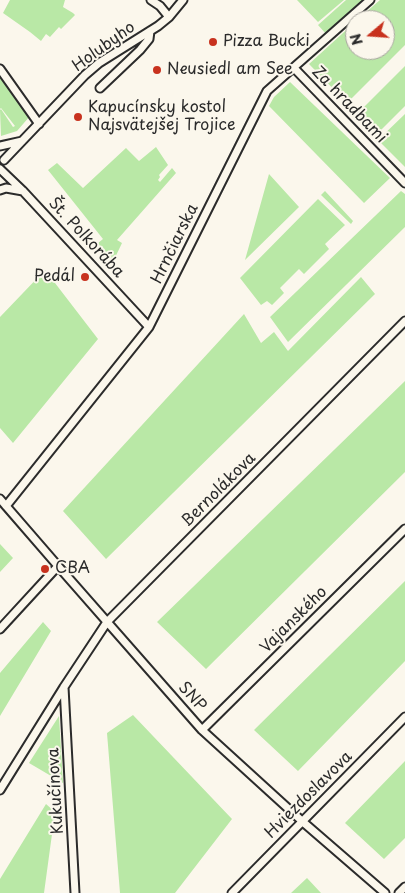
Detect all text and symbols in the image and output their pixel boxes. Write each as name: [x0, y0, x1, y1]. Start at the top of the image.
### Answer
north arrow: [345, 10, 395, 60]
street label: Holubyho: [69, 18, 139, 76]
text: N: [345, 31, 368, 48]
place label: Pizza Bucki: [223, 32, 310, 52]
marker: Pizza Bucki: [207, 36, 219, 48]
place label: Neusiedl am See: [167, 60, 293, 80]
street label: Za hradbami: [308, 63, 390, 147]
marker: Neusiedl am See: [151, 64, 163, 76]
place label: Kapucínsky kostol Najsvätejšej Trojice: [88, 98, 235, 136]
marker: Kapucínsky kostol Najsvätejšej Trojice: [72, 111, 84, 123]
street label: Št. Polkorába: [44, 194, 128, 282]
street label: Hrnčiarska: [147, 201, 203, 287]
place label: Pedál: [34, 267, 75, 287]
marker: Pedál: [79, 271, 91, 283]
street label: Bernolákova: [178, 449, 260, 531]
place label: CBA: [55, 559, 90, 579]
marker: CBA: [39, 563, 51, 575]
street label: Vajanského: [257, 583, 331, 657]
street label: SNP: [174, 678, 210, 716]
street label: Kukučínova: [44, 747, 68, 835]
street label: Hviezdoslavova: [261, 747, 357, 843]

